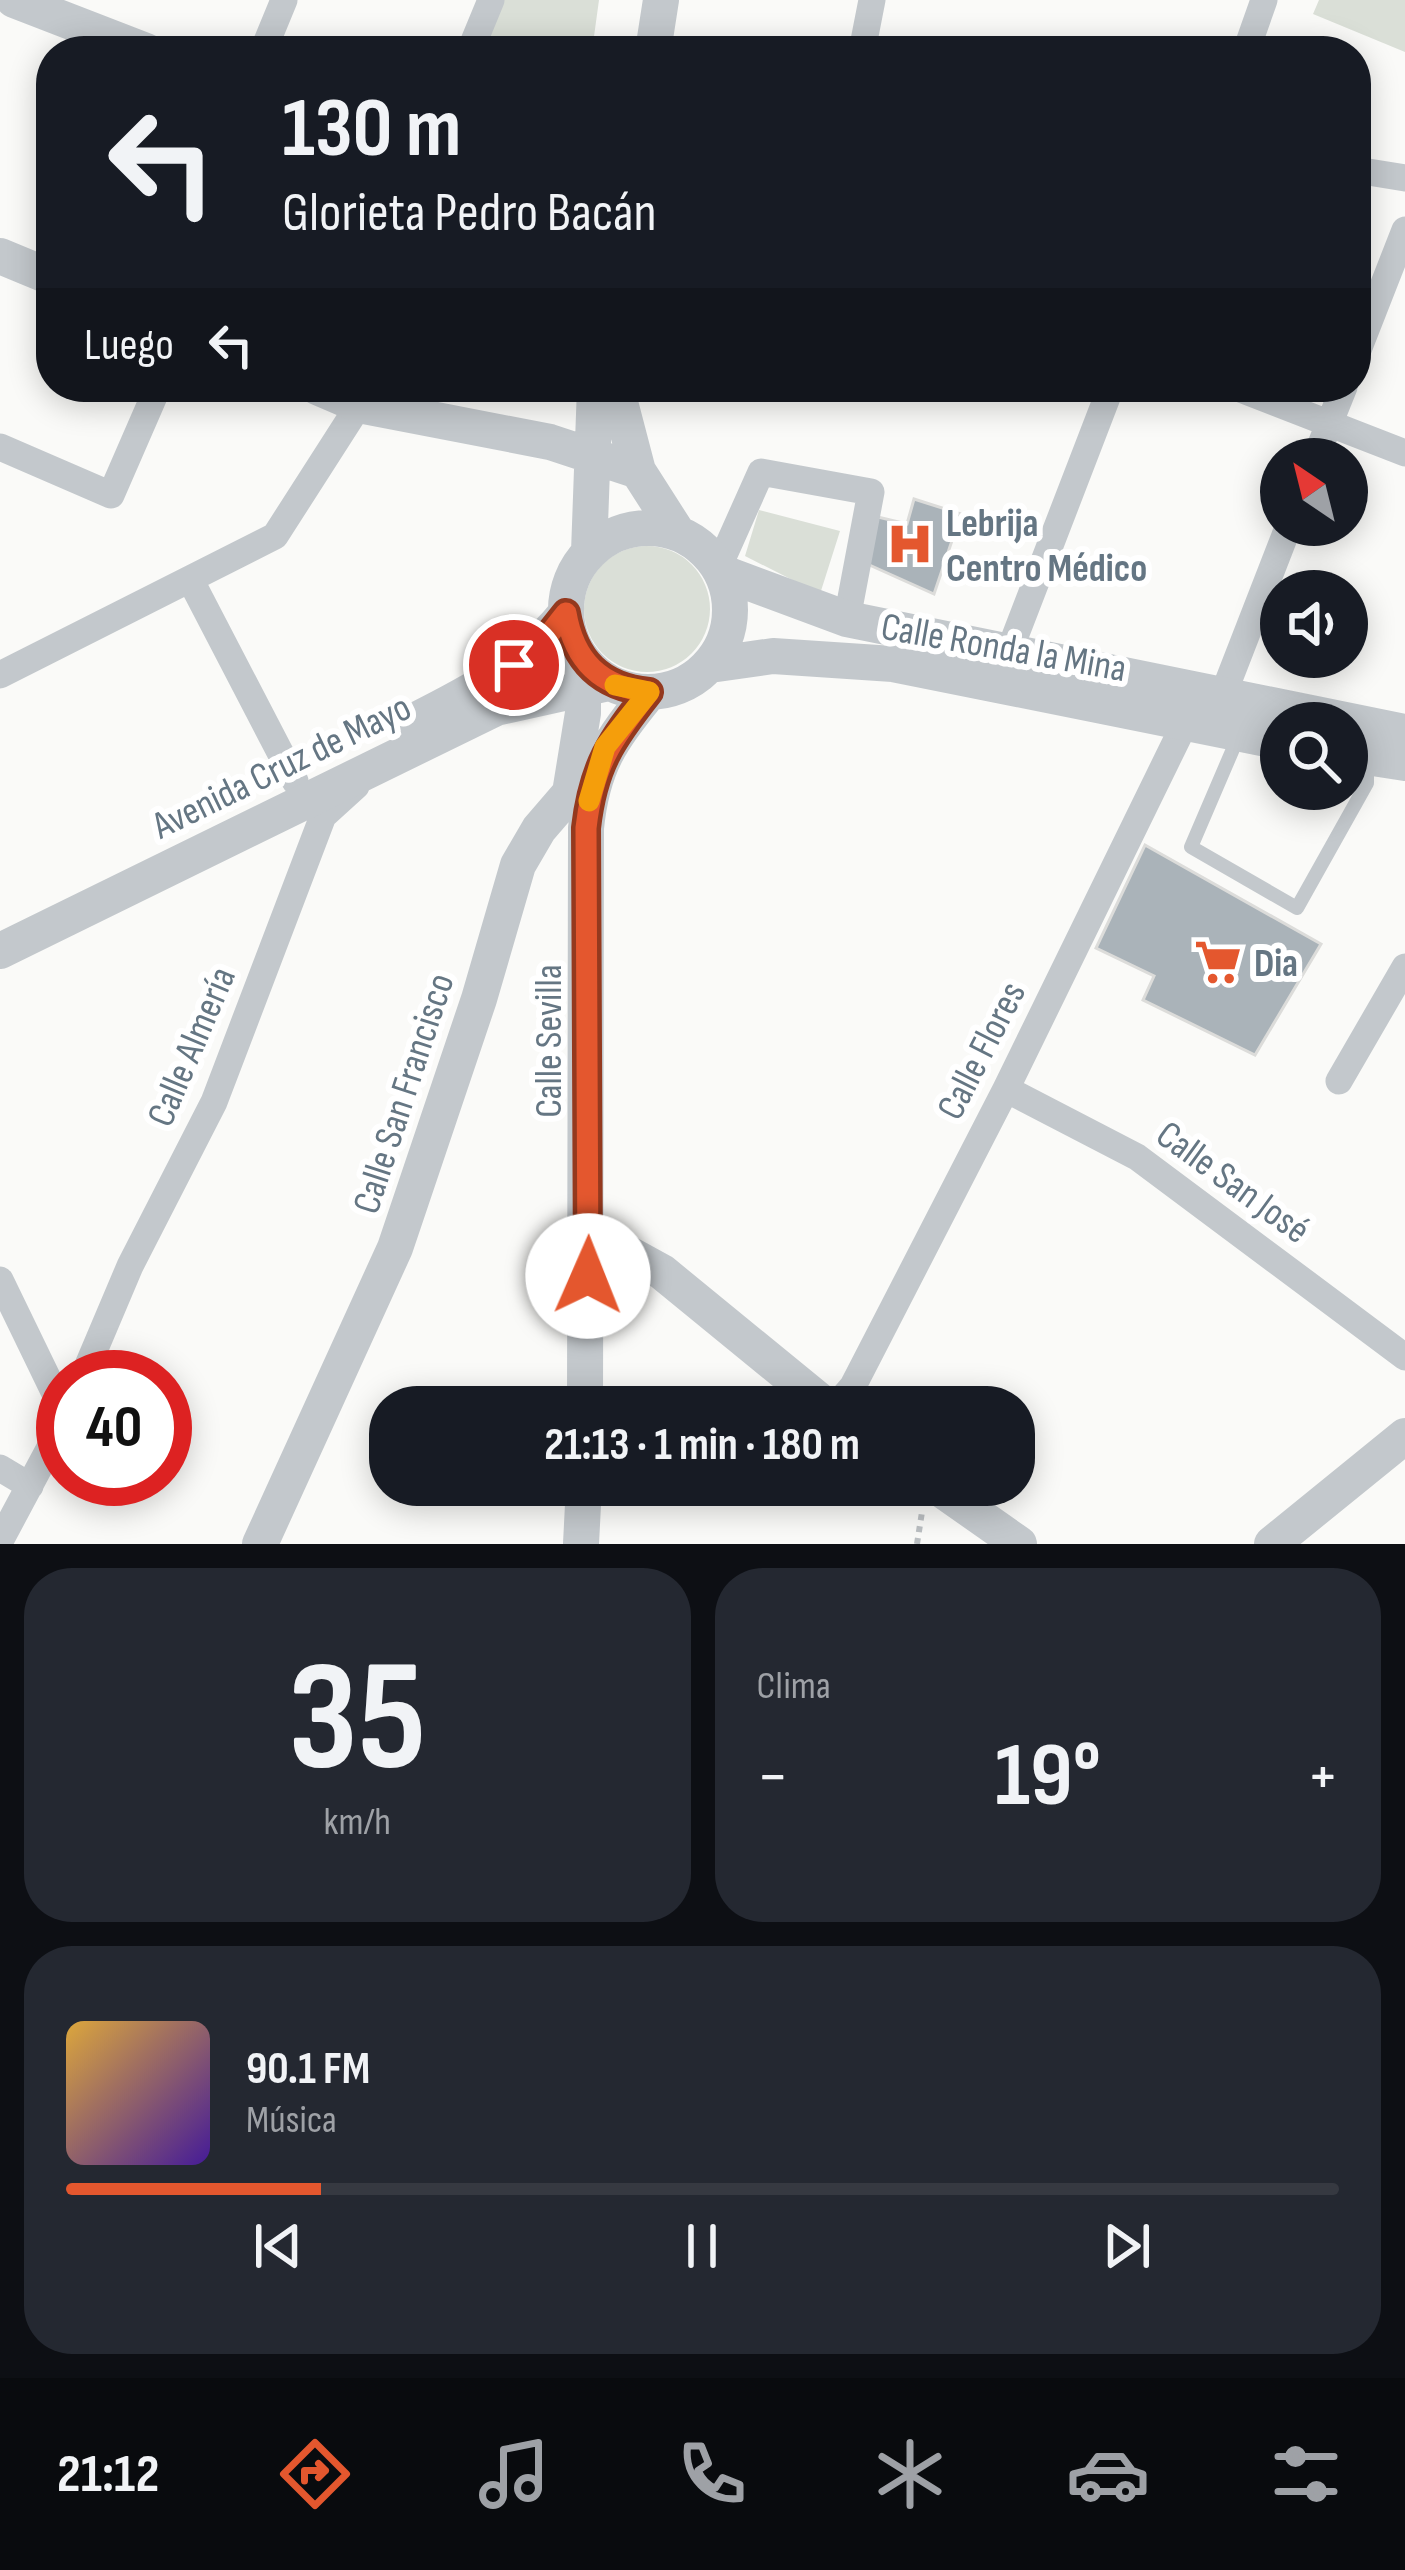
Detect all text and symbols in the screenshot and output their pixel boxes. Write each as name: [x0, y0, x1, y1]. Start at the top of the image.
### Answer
text: 130 m: [282, 79, 461, 180]
icon: left: [84, 84, 240, 240]
text: Glorieta Pedro Bacán: [282, 181, 657, 246]
icon: left: [198, 312, 264, 378]
text: Luego: [84, 318, 174, 373]
north arrow: [1260, 438, 1368, 546]
map controls: [1260, 438, 1368, 810]
place label: Lebrija Centro Médico: [946, 501, 1147, 593]
hospital icon: Lebrija Centro Médico: [885, 519, 935, 569]
button: sound: [1260, 570, 1368, 678]
street label: Calle Ronda la Mina: [877, 604, 1130, 693]
pin: [463, 614, 565, 716]
icon: arrive: [481, 632, 547, 698]
street label: Avenida Cruz de Mayo: [144, 684, 419, 851]
button: search: [1260, 702, 1368, 810]
supermarket icon: Dia: [1193, 937, 1243, 987]
place label: Dia: [1254, 941, 1298, 988]
street label: Calle Almería: [138, 960, 247, 1134]
street label: Calle Sevilla: [526, 964, 573, 1118]
street label: Calle San Francisco: [343, 968, 465, 1220]
street label: Calle Flores: [928, 974, 1037, 1128]
street label: Calle San José: [1147, 1112, 1318, 1254]
position arrow: [525, 1213, 651, 1339]
speed limit sign: 40: [36, 1350, 192, 1506]
text: 21:13 · 1 min · 180 m: [544, 1418, 860, 1473]
text: 35: [288, 1627, 426, 1814]
text: Clima: [757, 1663, 831, 1710]
text: 19°: [995, 1723, 1101, 1831]
text: −: [757, 1738, 789, 1817]
text: +: [1307, 1738, 1339, 1817]
text: km/h: [324, 1799, 391, 1846]
text: 90.1 FM: [246, 2042, 370, 2097]
text: Música: [246, 2097, 337, 2144]
icon: previous: [245, 2213, 311, 2279]
icon: pause: [669, 2213, 735, 2279]
icon: next: [1094, 2213, 1160, 2279]
icon: directions: [273, 2432, 357, 2516]
icon: music: [472, 2432, 556, 2516]
icon: phone: [670, 2432, 754, 2516]
icon: climate: [868, 2432, 952, 2516]
icon: car: [1066, 2432, 1150, 2516]
icon: filters: [1264, 2432, 1348, 2516]
text: 21:12: [57, 2442, 159, 2507]

